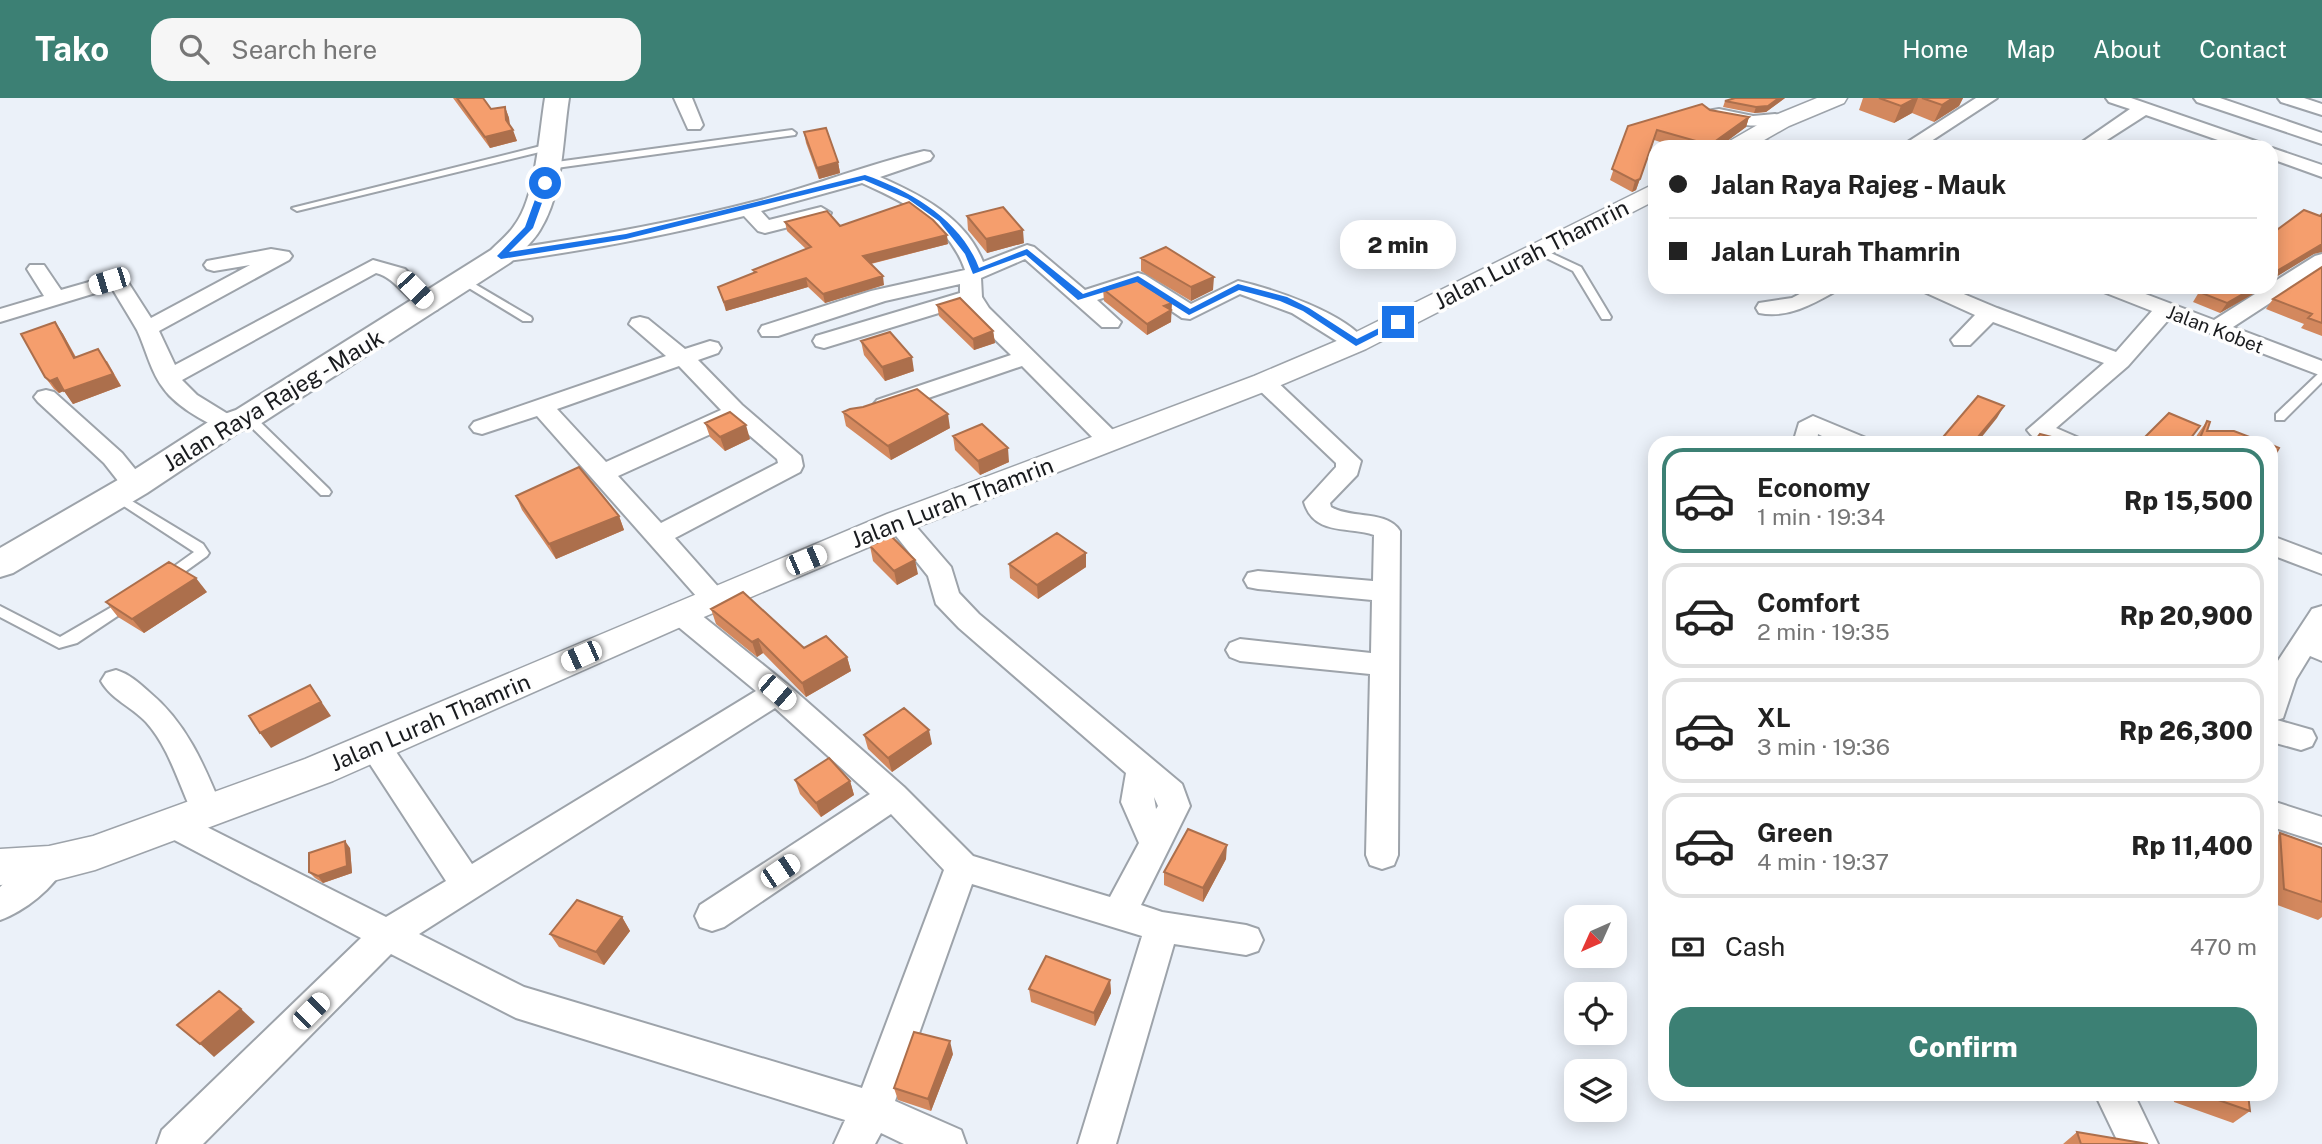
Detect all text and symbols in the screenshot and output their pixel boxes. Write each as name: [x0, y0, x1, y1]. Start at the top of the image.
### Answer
search box: [151, 18, 641, 81]
text: Tako: [35, 30, 109, 68]
icon: search: [175, 30, 213, 68]
text: Search here: [231, 34, 377, 65]
text: Home: [1902, 35, 1968, 63]
text: Map: [2006, 35, 2055, 63]
text: About: [2093, 35, 2161, 63]
text: Contact: [2199, 35, 2287, 63]
route start: [529, 167, 561, 199]
text: Jalan Raya Rajeg - Mauk: [1711, 169, 2006, 200]
street label: Jalan Lurah Thamrin: [1429, 193, 1633, 315]
callout: 2 min: [1340, 220, 1456, 270]
text: 2 min: [1367, 231, 1429, 258]
text: Jalan Lurah Thamrin: [1711, 236, 1960, 267]
car: [86, 265, 133, 297]
car: [393, 268, 438, 312]
street label: Jalan Kobet: [2164, 300, 2266, 358]
route end: [1382, 306, 1414, 338]
street label: Jalan Raya Rajeg - Mauk: [158, 323, 388, 477]
street label: Jalan Lurah Thamrin: [847, 451, 1057, 553]
icon: car: [1673, 469, 1736, 532]
text: Economy: [1757, 472, 1870, 503]
text: Rp 15,500: [2124, 485, 2253, 516]
text: 1 min · 19:34: [1757, 503, 1885, 530]
car: [783, 542, 830, 578]
icon: car: [1673, 584, 1736, 647]
text: Comfort: [1757, 587, 1860, 618]
text: Rp 20,900: [2120, 600, 2253, 631]
text: 2 min · 19:35: [1757, 618, 1890, 645]
car: [558, 638, 605, 674]
street label: Jalan Lurah Thamrin: [326, 668, 534, 776]
car: [755, 670, 800, 714]
icon: car: [1673, 699, 1736, 762]
text: XL: [1757, 702, 1791, 733]
text: Rp 26,300: [2119, 715, 2253, 746]
text: 3 min · 19:36: [1757, 733, 1890, 760]
icon: car: [1673, 814, 1736, 877]
text: Green: [1757, 817, 1833, 848]
text: Rp 11,400: [2131, 830, 2253, 861]
text: 4 min · 19:37: [1757, 848, 1889, 875]
car: [757, 851, 804, 891]
north arrow: [1564, 905, 1628, 968]
map controls: [1564, 905, 1627, 1122]
icon: cash: [1669, 928, 1707, 966]
text: Cash: [1725, 931, 1785, 962]
text: 470 m: [2190, 933, 2257, 960]
button: locate: [1564, 982, 1627, 1045]
car: [289, 989, 334, 1033]
button: Confirm: [1669, 1007, 2257, 1087]
button: layers: [1564, 1059, 1627, 1122]

